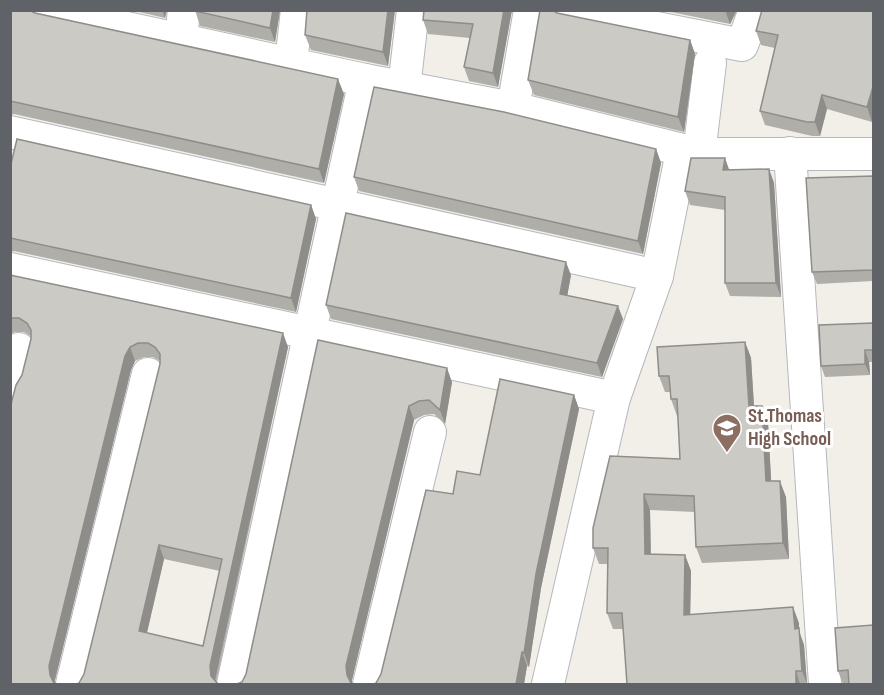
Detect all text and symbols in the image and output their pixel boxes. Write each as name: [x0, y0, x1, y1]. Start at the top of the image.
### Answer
place label: St.Thomas High School: [748, 404, 831, 451]
school or university icon: St.Thomas High School: [711, 412, 743, 454]

